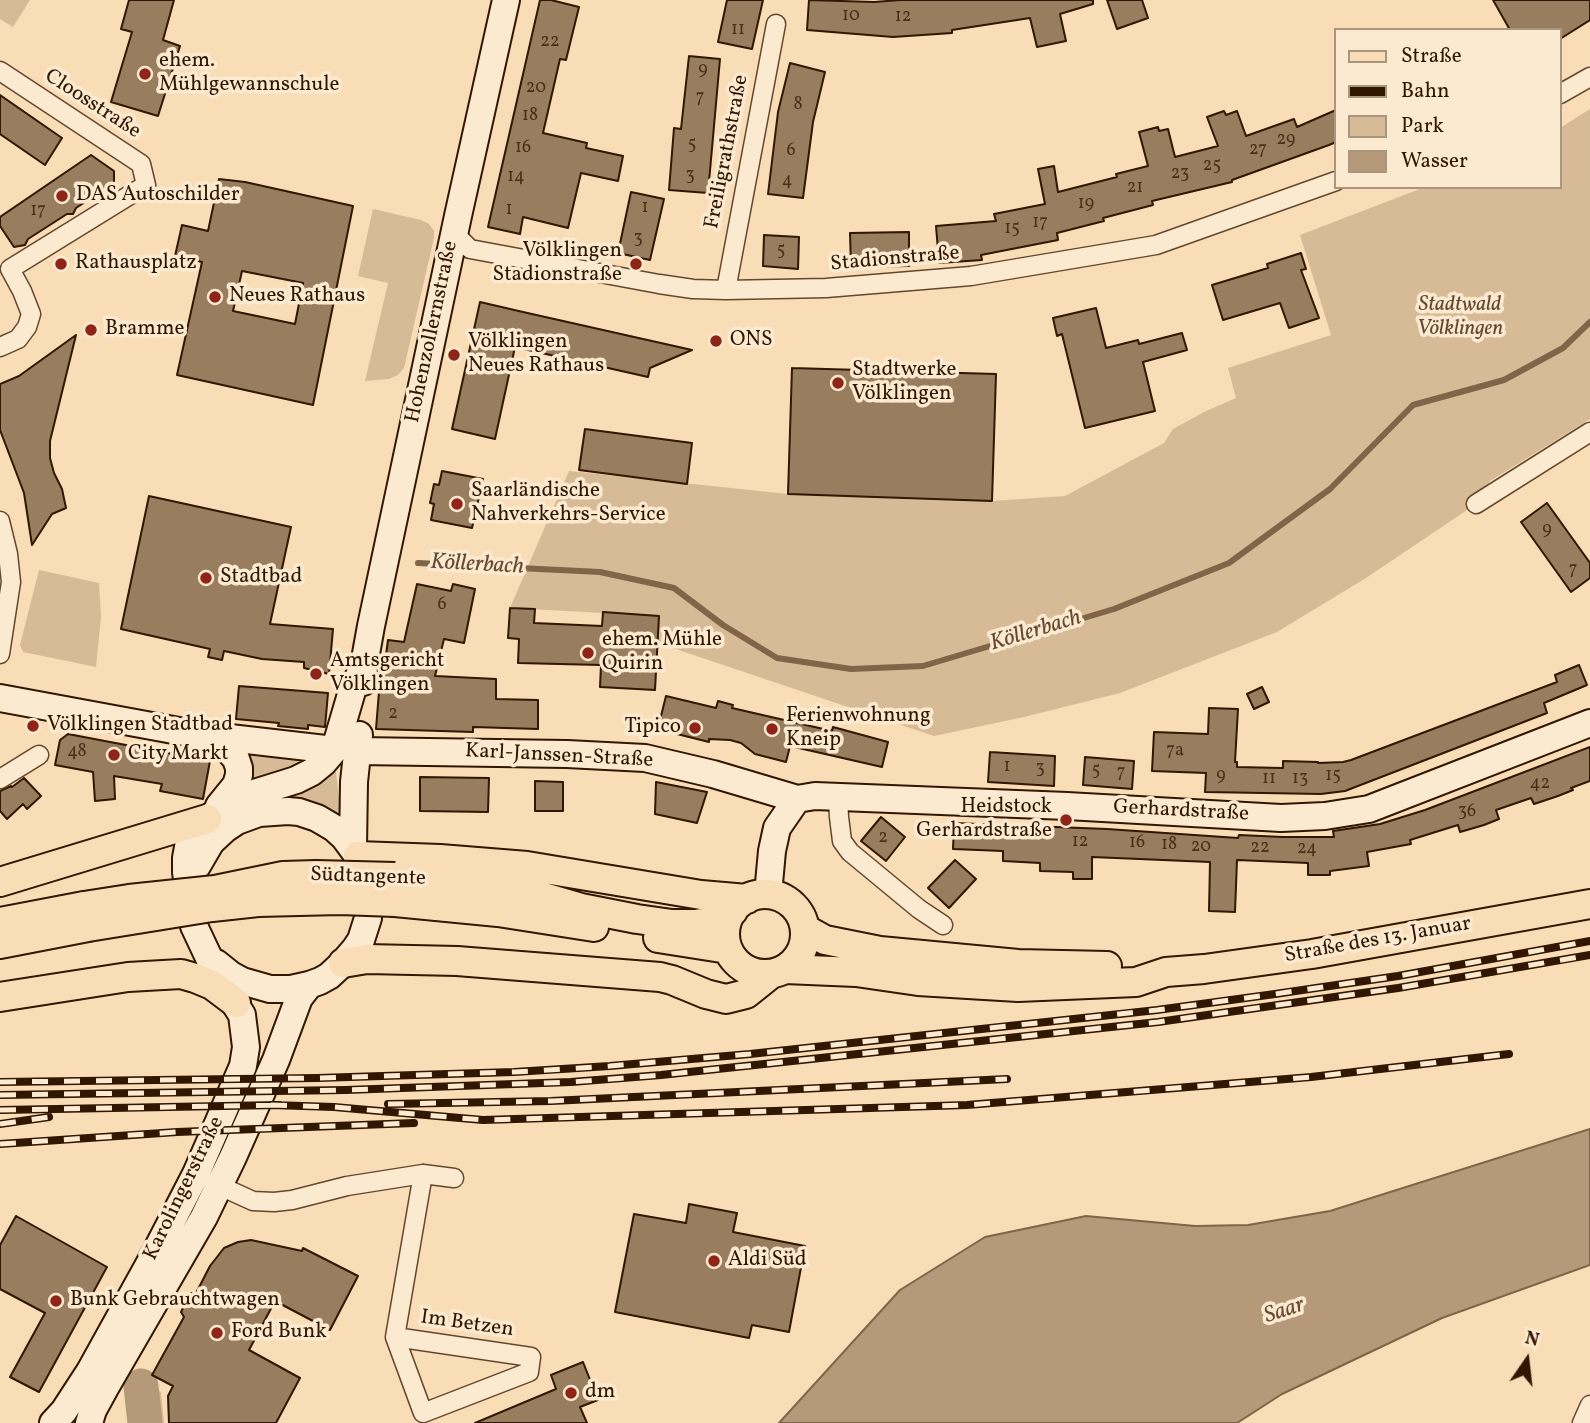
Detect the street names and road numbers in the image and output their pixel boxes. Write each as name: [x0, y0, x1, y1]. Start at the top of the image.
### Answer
street label: Cloosstraße: [39, 65, 145, 145]
street label: Freiligrathstraße: [701, 73, 755, 231]
street label: Hohenzollernstraße: [401, 239, 465, 425]
street label: Stadionstraße: [829, 242, 961, 278]
street label: Karl-Janssen-Straße: [464, 739, 654, 775]
street label: Gerhardstraße: [1113, 796, 1249, 828]
street label: Südtangente: [310, 863, 426, 893]
street label: Straße des 13. Januar: [1283, 912, 1473, 970]
street label: Karolingerstraße: [139, 1113, 231, 1265]
street label: Im Betzen: [419, 1306, 515, 1344]

